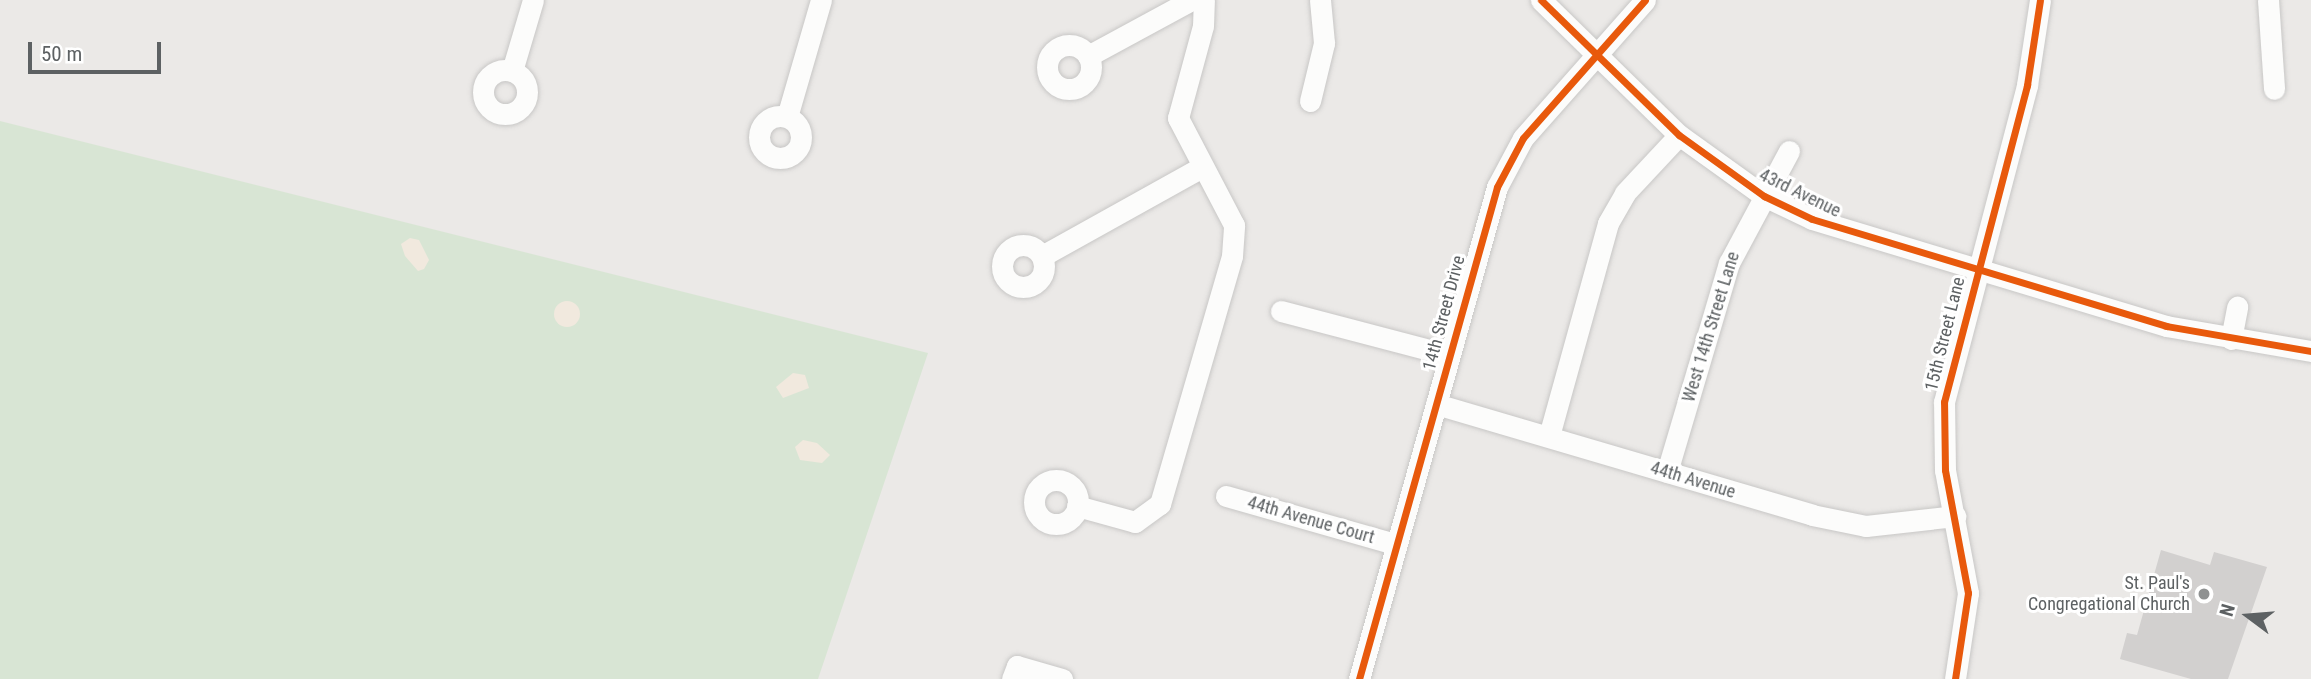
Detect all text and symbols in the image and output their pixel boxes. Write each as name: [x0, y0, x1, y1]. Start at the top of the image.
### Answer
scale bar: [32, 28, 164, 72]
text: 50 m: [41, 42, 82, 66]
street label: 43rd Avenue: [1756, 164, 1844, 222]
street label: West 14th Street Lane: [1678, 249, 1744, 405]
street label: 14th Street Drive: [1418, 253, 1470, 373]
street label: 15th Street Lane: [1920, 275, 1970, 393]
street label: 44th Avenue: [1648, 457, 1738, 503]
street label: 44th Avenue Court: [1245, 492, 1377, 548]
place label: St. Paul's Congregational Church: [2028, 573, 2190, 616]
north arrow: [2213, 581, 2283, 651]
marker: St. Paul's Congregational Church: [2196, 586, 2212, 602]
text: N: [2215, 601, 2240, 619]

